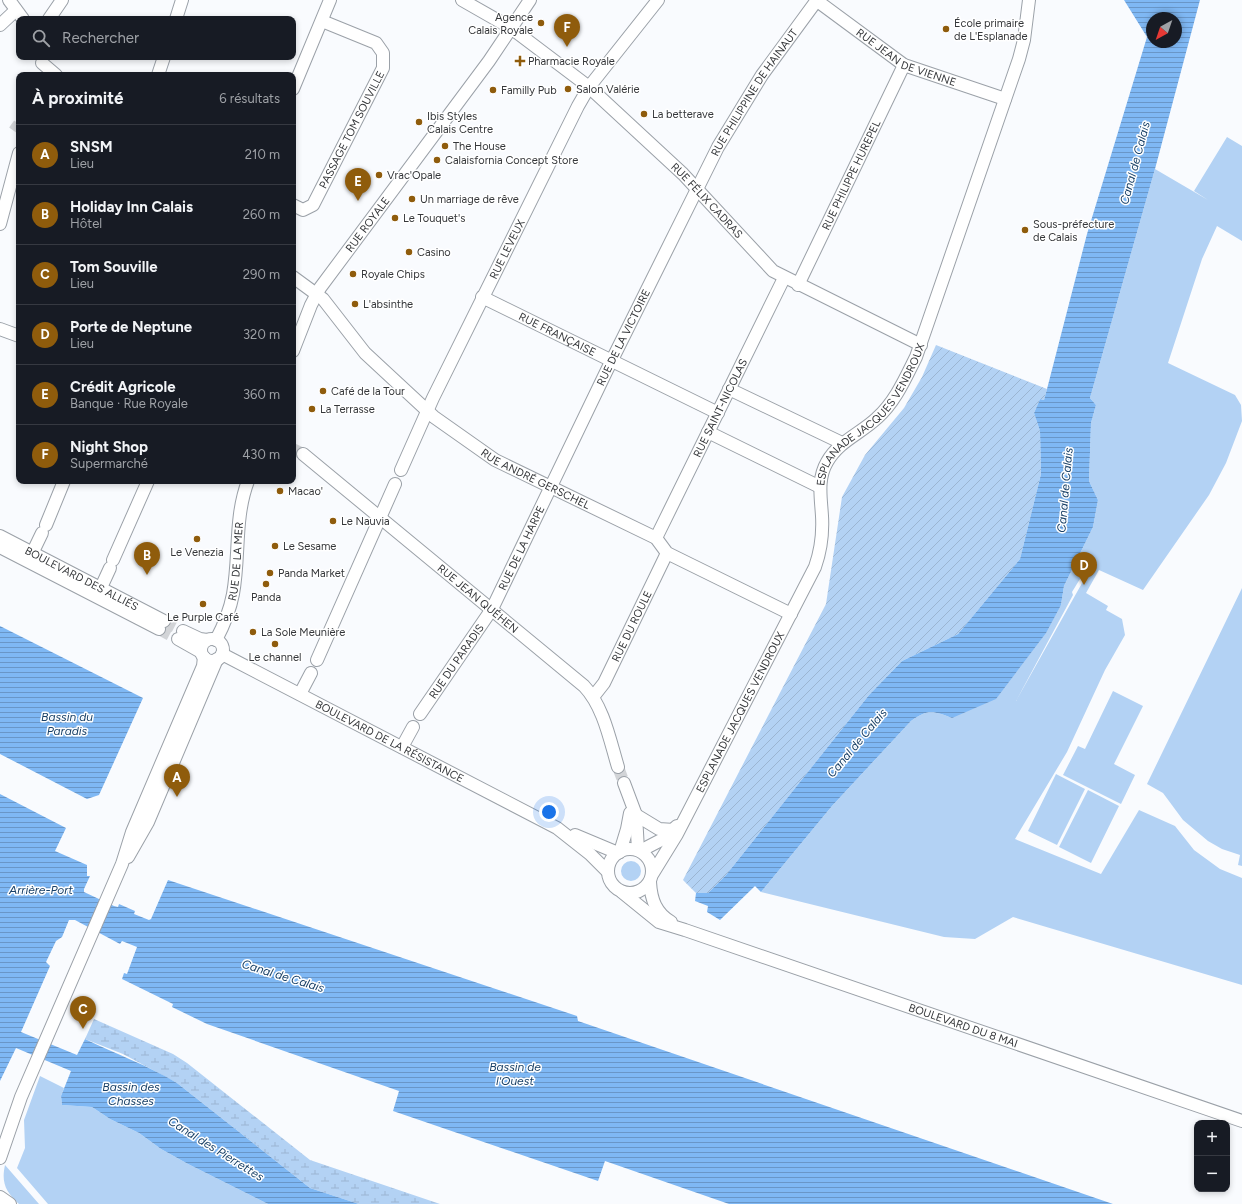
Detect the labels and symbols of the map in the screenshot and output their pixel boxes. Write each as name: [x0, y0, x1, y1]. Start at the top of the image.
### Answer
place label: Agence Calais Royale: [468, 11, 533, 37]
north arrow: [1146, 12, 1182, 48]
pin: F: [554, 14, 580, 47]
place label: École primaire de L'Esplanade: [954, 17, 1027, 43]
marker: Agence Calais Royale: [536, 18, 546, 28]
marker: École primaire de L'Esplanade: [941, 24, 951, 34]
street label: RUE PHILIPPINE DE HAINAUT: [708, 26, 800, 158]
street label: RUE JEAN DE VIENNE: [854, 26, 958, 89]
place label: Pharmacie Royale: [528, 55, 615, 68]
marker: Pharmacie Royale: [515, 56, 525, 66]
street label: PASSAGE TOM SOUVILLE: [316, 69, 386, 191]
place label: Salon Valérie: [576, 83, 640, 96]
place label: Familly Pub: [501, 84, 557, 97]
marker: Salon Valérie: [563, 84, 573, 94]
marker: Familly Pub: [488, 85, 498, 95]
place label: La betterave: [652, 108, 714, 121]
marker: La betterave: [639, 109, 649, 119]
place label: Ibis Styles Calais Centre: [427, 110, 493, 136]
marker: Ibis Styles Calais Centre: [414, 117, 424, 127]
street label: RUE PHILIPPE HUREPEL: [819, 118, 883, 232]
water label: Canal de Calais: [1117, 120, 1153, 206]
place label: The House: [453, 140, 506, 153]
marker: The House: [440, 141, 450, 151]
place label: Calaisfornia Concept Store: [445, 154, 578, 167]
marker: Calaisfornia Concept Store: [432, 155, 442, 165]
street label: RUE FÉLIX CADRAS: [669, 160, 746, 241]
pin: E: [345, 168, 371, 201]
place label: Vrac'Opale: [387, 169, 441, 182]
marker: Vrac'Opale: [374, 170, 384, 180]
place label: Un marriage de rêve: [420, 193, 519, 206]
street label: RUE ROYALE: [343, 194, 392, 255]
marker: Un marriage de rêve: [407, 194, 417, 204]
place label: Le Touquet's: [403, 212, 465, 225]
marker: Le Touquet's: [390, 213, 400, 223]
street label: RUE LEVEUX: [487, 217, 527, 281]
place label: Sous-préfecture de Calais: [1033, 218, 1114, 244]
marker: Sous-préfecture de Calais: [1020, 225, 1030, 235]
place label: Casino: [417, 246, 451, 259]
marker: Casino: [404, 247, 414, 257]
place label: Royale Chips: [361, 268, 425, 281]
marker: Royale Chips: [348, 269, 358, 279]
street label: RUE DE LA VICTOIRE: [594, 287, 653, 388]
place label: L'absinthe: [363, 298, 413, 311]
marker: L'absinthe: [350, 299, 360, 309]
street label: RUE FRANÇAISE: [517, 310, 598, 359]
street label: ESPLANADE JACQUES VENDROUX: [814, 341, 927, 486]
street label: RUE SAINT-NICOLAS: [690, 356, 750, 459]
place label: Café de la Tour: [331, 385, 405, 398]
marker: Café de la Tour: [318, 386, 328, 396]
place label: La Terrasse: [320, 403, 375, 416]
marker: La Terrasse: [307, 404, 317, 414]
street label: RUE ANDRÉ GERSCHEL: [478, 446, 593, 512]
water label: Canal de Calais: [1054, 446, 1076, 533]
place label: Macao': [288, 485, 323, 498]
marker: Macao': [275, 486, 285, 496]
street label: RUE DE LA HARPE: [496, 504, 547, 592]
place label: Le Nauvia: [341, 515, 390, 528]
marker: Le Nauvia: [328, 516, 338, 526]
street label: RUE DE LA MER: [225, 521, 246, 602]
marker: Le Venezia: [192, 534, 202, 544]
place label: Le Sesame: [283, 540, 336, 553]
marker: Le Sesame: [270, 541, 280, 551]
pin: B: [134, 542, 160, 575]
street label: BOULEVARD DES ALLIÉS: [23, 544, 141, 613]
place label: Le Venezia: [170, 546, 224, 559]
pin: D: [1071, 552, 1097, 585]
street label: RUE JEAN QUÉHEN: [435, 561, 521, 636]
place label: Panda Market: [278, 567, 345, 580]
marker: Panda Market: [265, 568, 275, 578]
marker: Panda: [261, 579, 271, 589]
street label: RUE DU ROULE: [609, 588, 654, 664]
place label: Panda: [251, 591, 281, 604]
marker: Le Purple Café: [198, 599, 208, 609]
place label: Le Purple Café: [167, 611, 239, 624]
street label: RUE DU PARADIS: [426, 621, 486, 701]
place label: La Sole Meunière: [261, 626, 345, 639]
marker: La Sole Meunière: [248, 627, 258, 637]
street label: ESPLANADE JACQUES VENDROUX: [693, 629, 787, 795]
marker: Le channel: [270, 639, 280, 649]
place label: Le channel: [249, 651, 301, 664]
street label: BOULEVARD DE LA RÉSISTANCE: [313, 697, 466, 785]
water label: Canal de Calais: [824, 705, 890, 780]
water label: Bassin du Paradis: [41, 710, 93, 738]
pin: A: [164, 764, 190, 797]
your location: [539, 802, 559, 822]
water label: Arrière-Port: [8, 883, 73, 897]
water label: Canal de Calais: [240, 957, 326, 995]
pin: C: [70, 996, 96, 1029]
street label: BOULEVARD DU 8 MAI: [907, 1001, 1019, 1050]
water label: Bassin de l'Ouest: [489, 1060, 541, 1088]
water label: Bassin des Chasses: [102, 1080, 160, 1108]
water label: Canal des Pierrettes: [166, 1114, 267, 1184]

